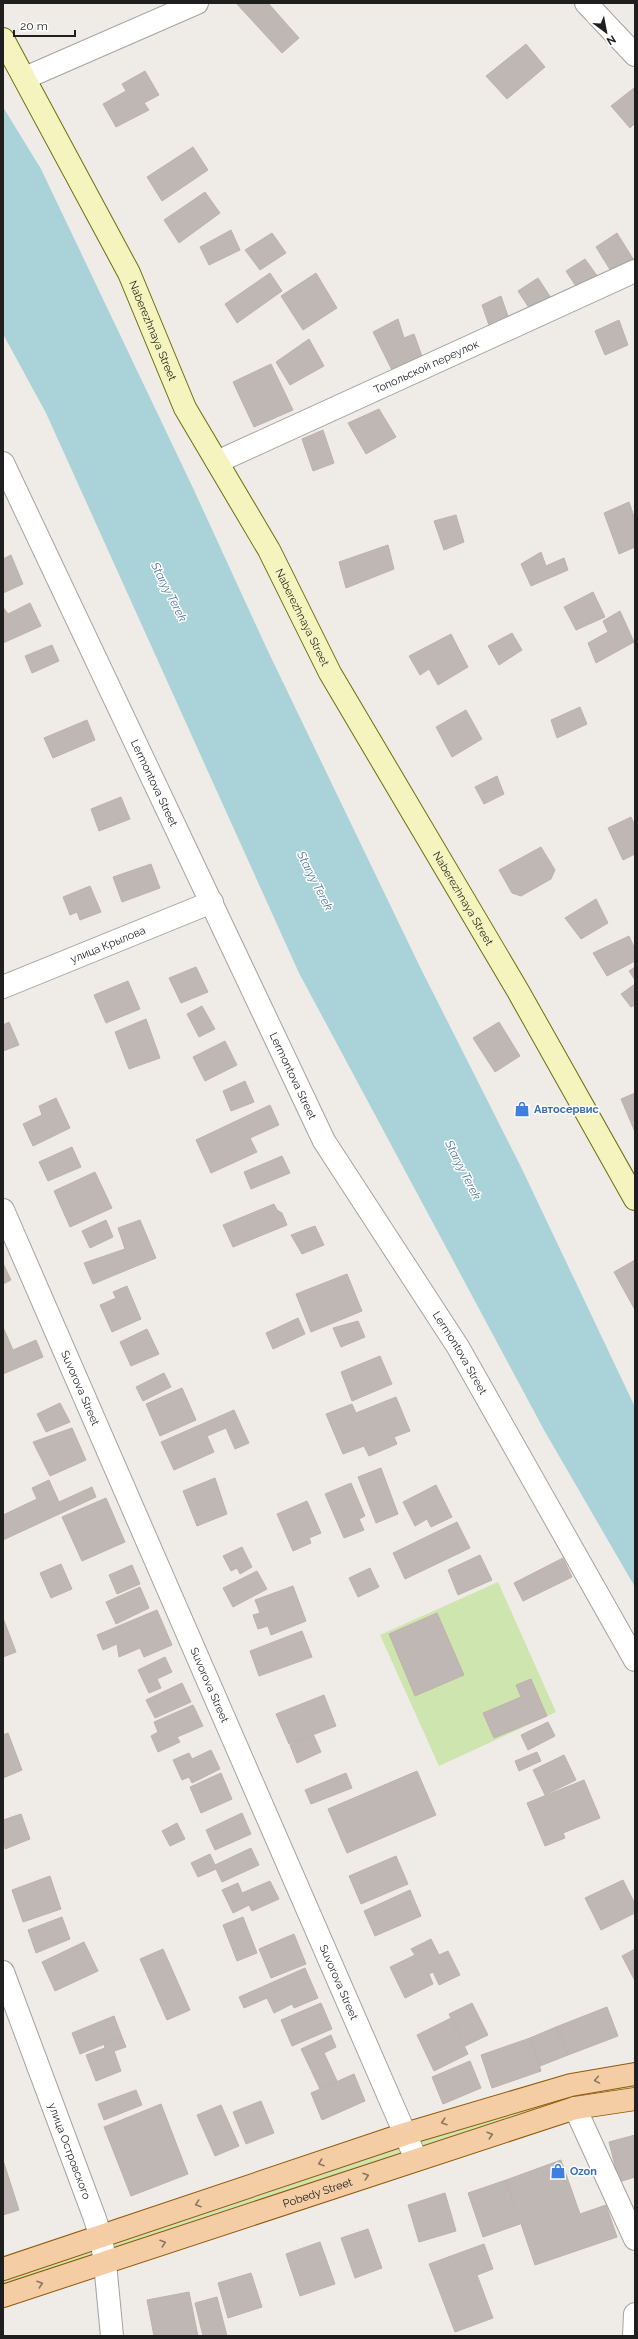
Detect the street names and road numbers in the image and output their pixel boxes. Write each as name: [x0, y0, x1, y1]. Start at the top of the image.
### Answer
street label: Naberezhnaya Street: [126, 279, 179, 383]
street label: Топольской переулок: [372, 337, 481, 396]
street label: Naberezhnaya Street: [273, 566, 332, 668]
street label: Lermontova Street: [128, 737, 181, 829]
street label: Naberezhnaya Street: [430, 849, 496, 948]
street label: улица Крылова: [68, 923, 147, 966]
street label: Lermontova Street: [267, 1030, 319, 1122]
street label: Lermontova Street: [430, 1309, 490, 1397]
street label: Suvorova Street: [58, 1348, 103, 1428]
street label: Suvorova Street: [188, 1645, 232, 1725]
street label: Suvorova Street: [317, 1943, 361, 2022]
street label: улица Островского: [46, 2101, 94, 2201]
street label: Pobedy Street: [281, 2175, 354, 2210]

